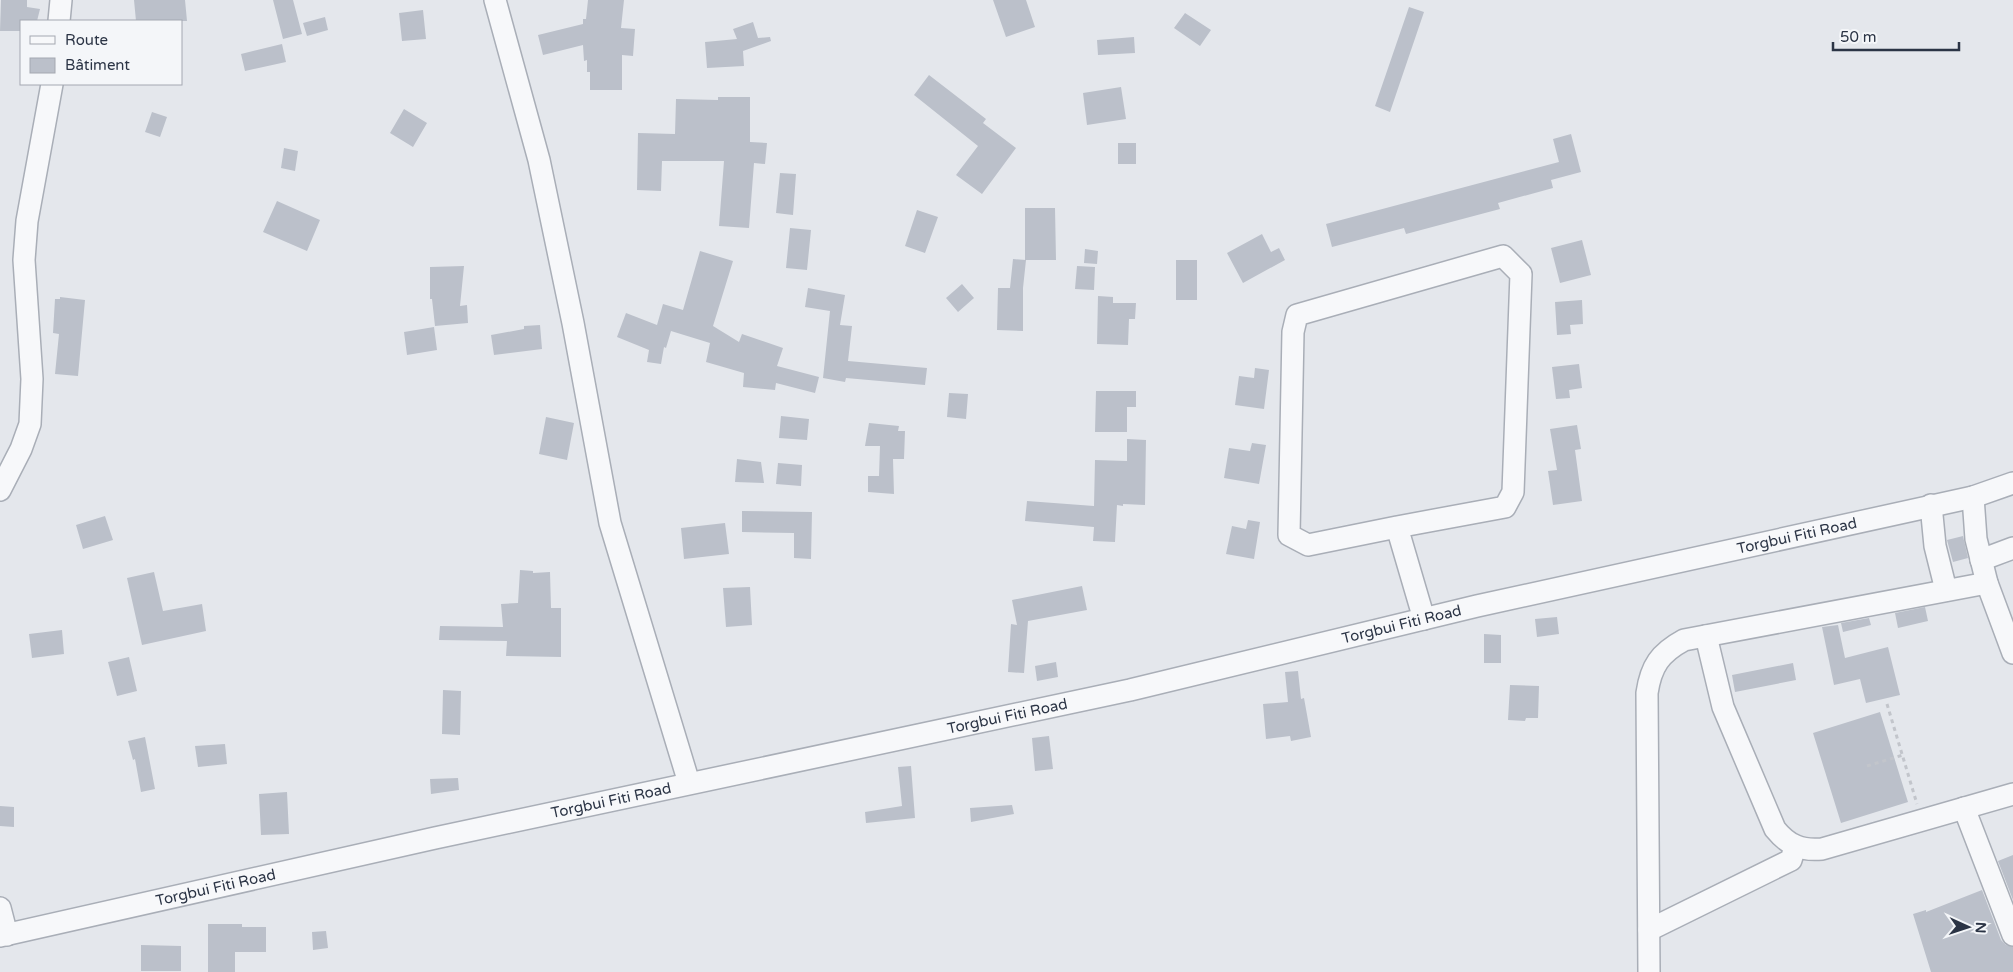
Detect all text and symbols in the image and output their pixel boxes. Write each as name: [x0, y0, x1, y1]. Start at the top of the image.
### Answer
legend: [20, 20, 182, 85]
scale bar: [1833, 20, 1959, 52]
text: 50 m: [1840, 28, 1877, 46]
text: Route: [65, 31, 108, 49]
text: Bâtiment: [65, 56, 130, 74]
street label: Torgbui Fiti Road: [1735, 514, 1859, 558]
street label: Torgbui Fiti Road: [1340, 601, 1463, 647]
street label: Torgbui Fiti Road: [946, 695, 1069, 738]
street label: Torgbui Fiti Road: [549, 779, 673, 822]
street label: Torgbui Fiti Road: [154, 865, 277, 910]
north arrow: [1943, 902, 1993, 952]
text: N: [1972, 922, 1989, 934]

